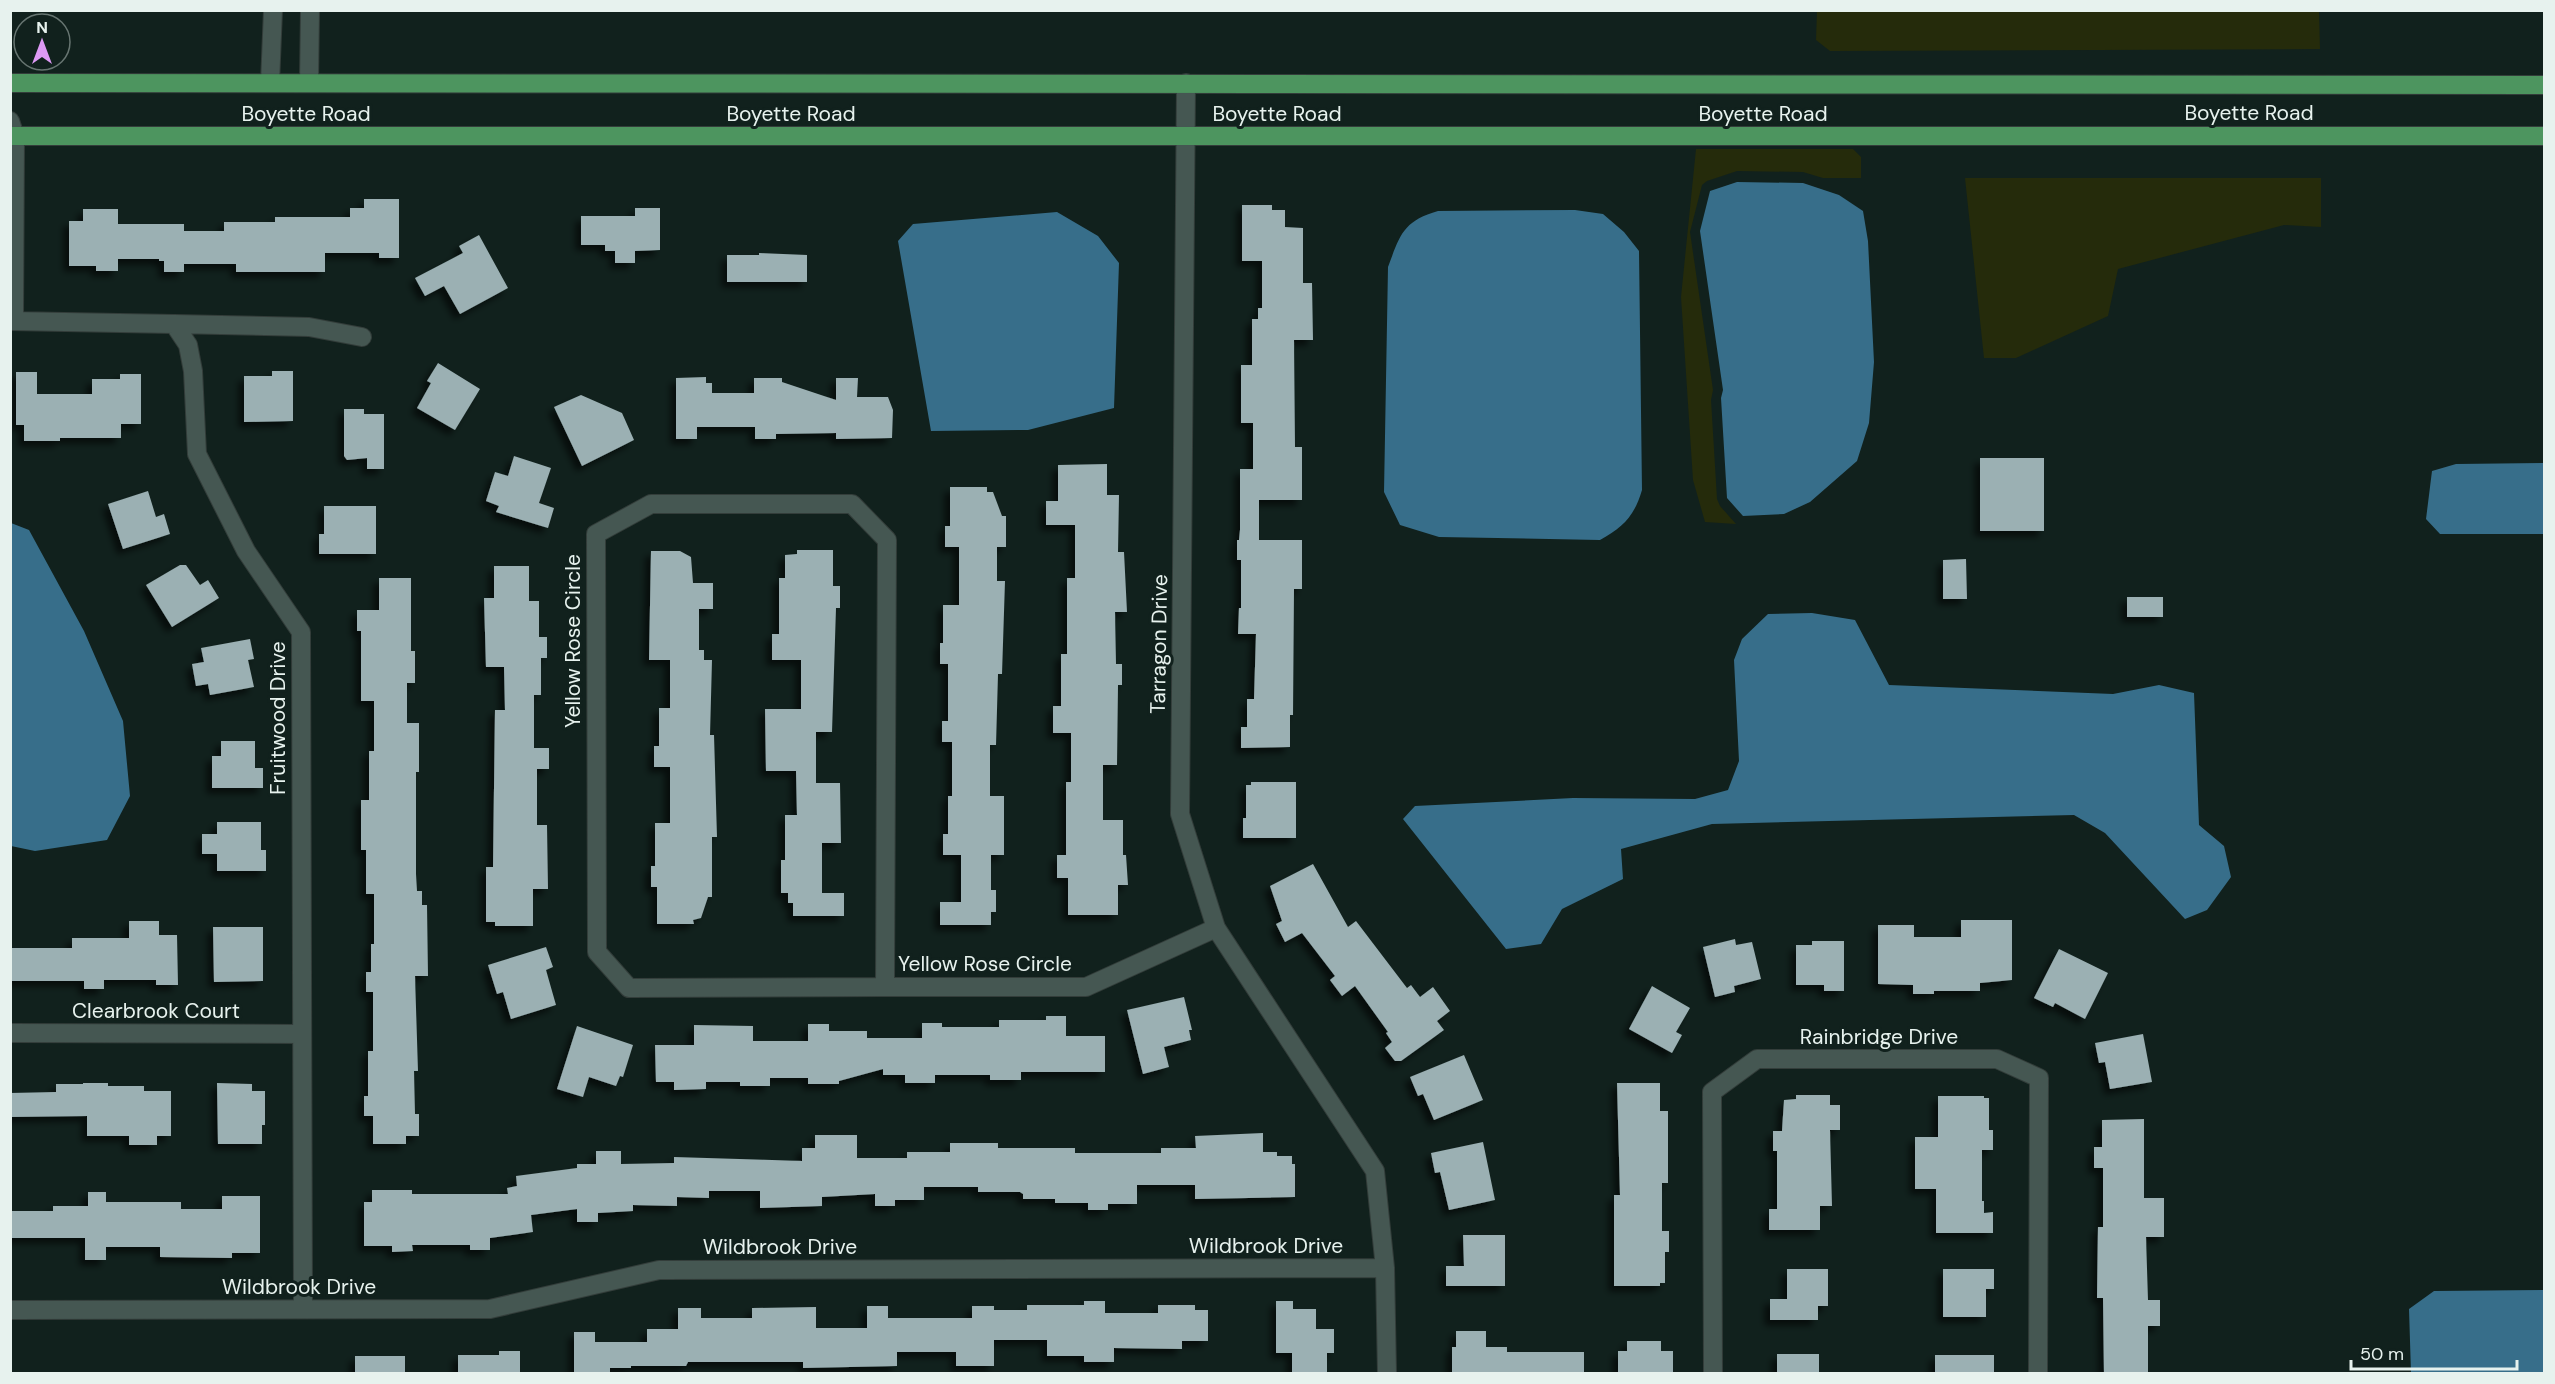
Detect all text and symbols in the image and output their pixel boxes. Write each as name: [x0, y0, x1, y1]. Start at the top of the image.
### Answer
north arrow: [12, 12, 72, 72]
text: N: [36, 17, 48, 38]
street label: Boyette Road: [2184, 99, 2314, 127]
street label: Boyette Road: [241, 100, 371, 128]
street label: Boyette Road: [726, 100, 856, 128]
street label: Boyette Road: [1212, 100, 1342, 128]
street label: Boyette Road: [1698, 100, 1828, 128]
street label: Yellow Rose Circle: [559, 554, 587, 728]
street label: Tarragon Drive: [1144, 574, 1174, 714]
street label: Fruitwood Drive: [264, 641, 292, 795]
street label: Yellow Rose Circle: [898, 950, 1072, 978]
street label: Clearbrook Court: [72, 997, 240, 1025]
street label: Rainbridge Drive: [1800, 1023, 1958, 1051]
street label: Wildbrook Drive: [1189, 1232, 1343, 1260]
street label: Wildbrook Drive: [703, 1233, 857, 1261]
street label: Wildbrook Drive: [222, 1273, 376, 1301]
scale bar: [2351, 1333, 2518, 1371]
text: 50 m: [2360, 1342, 2404, 1366]

